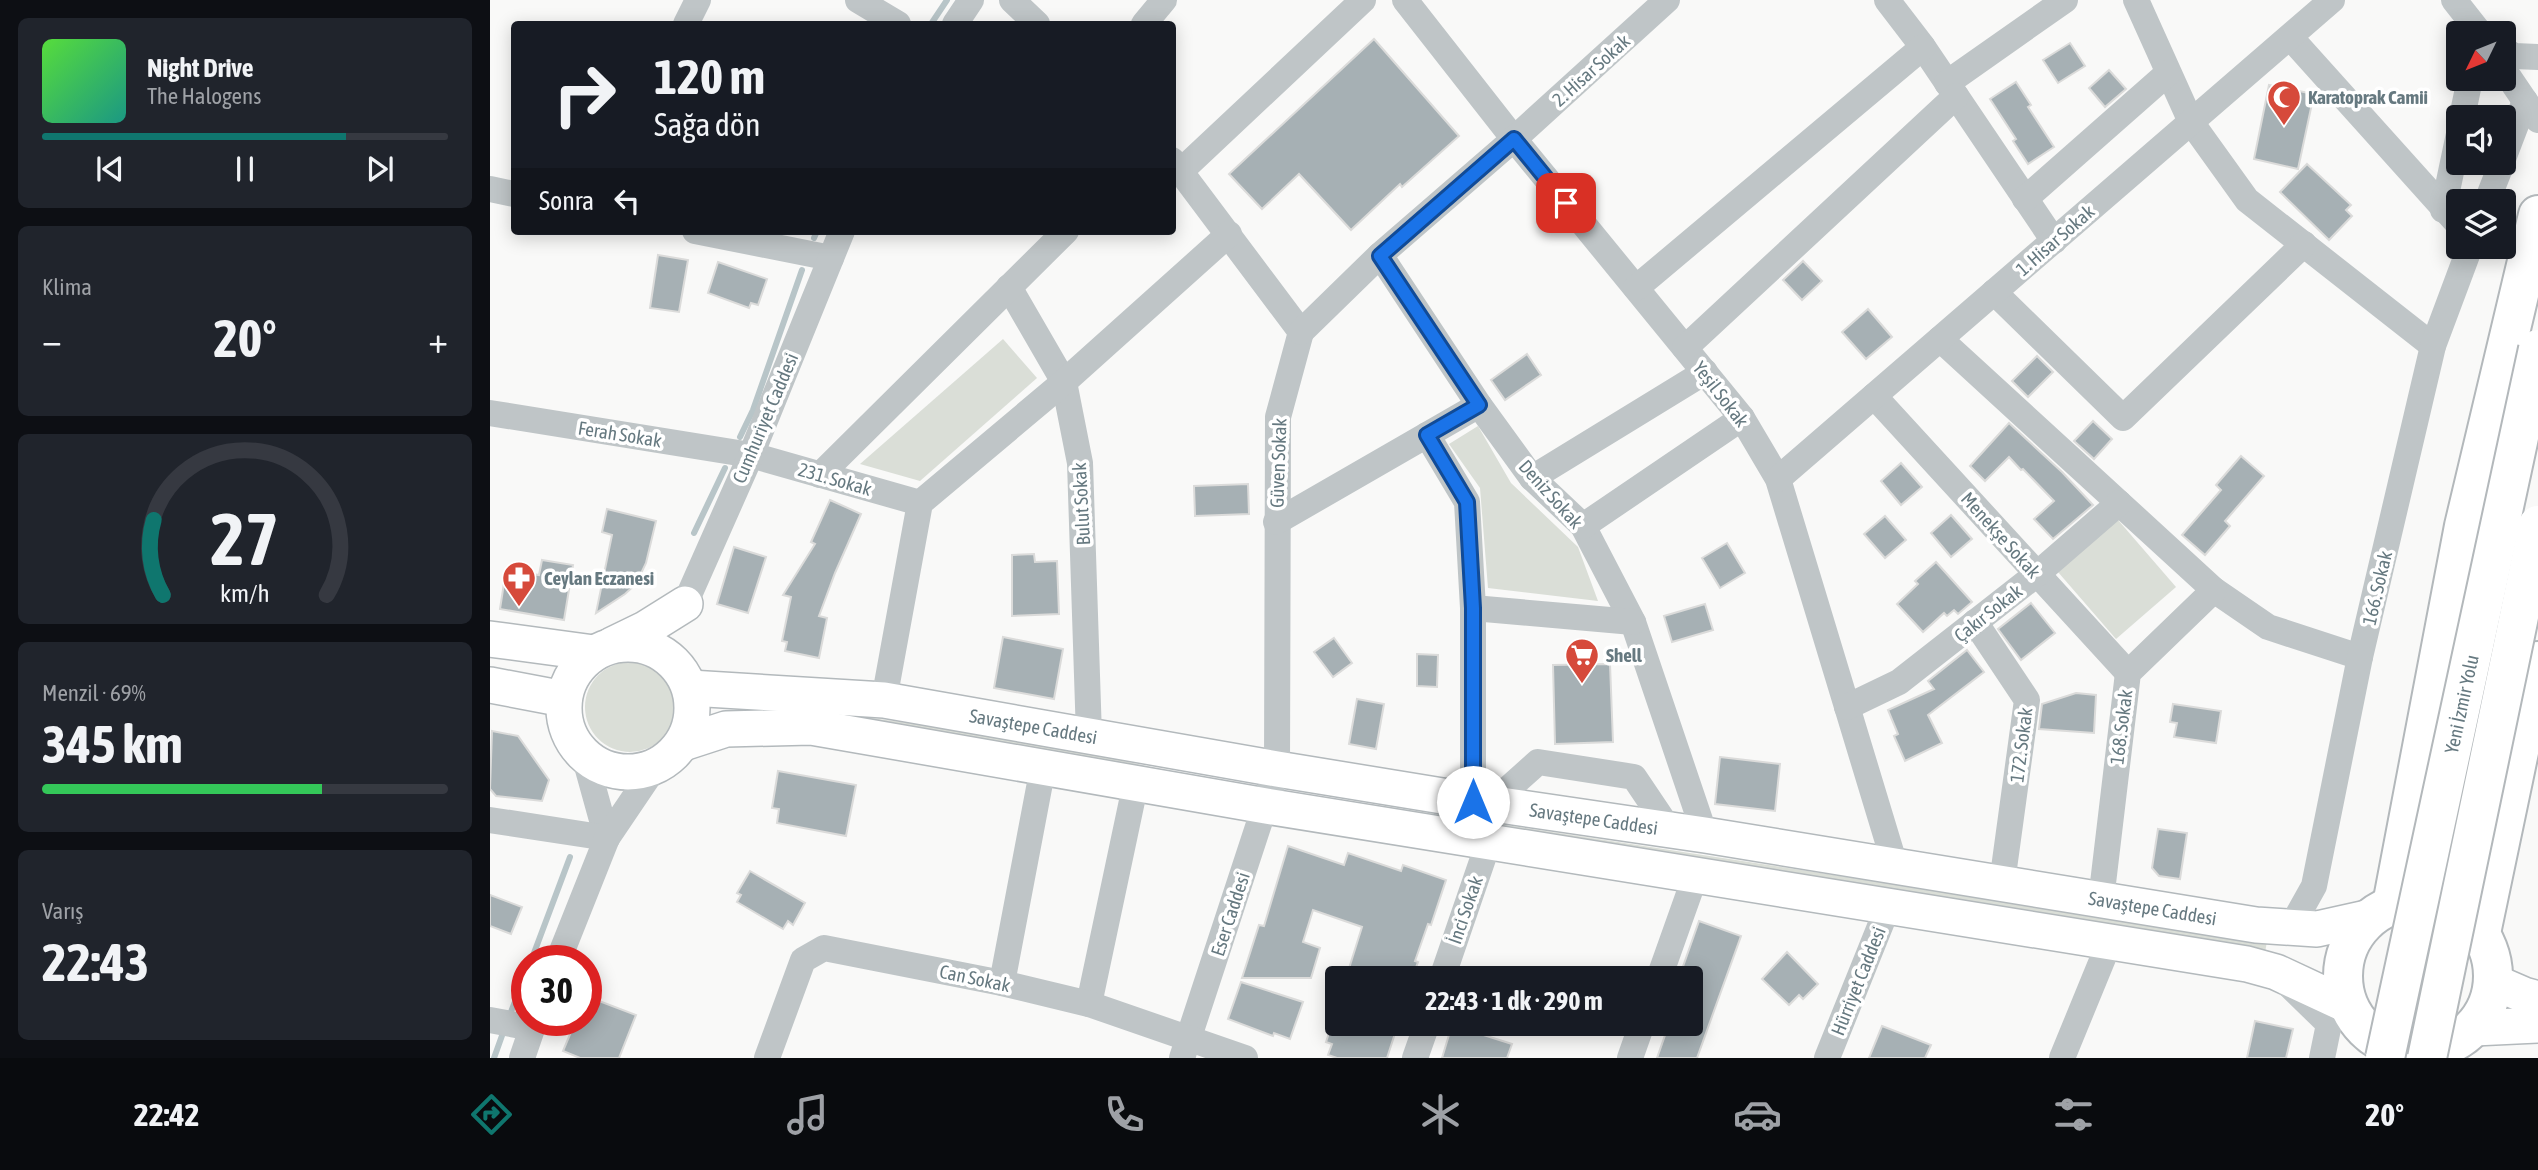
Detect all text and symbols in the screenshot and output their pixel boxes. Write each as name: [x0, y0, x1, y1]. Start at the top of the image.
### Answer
north arrow: [2446, 21, 2516, 91]
map controls: [2446, 21, 2516, 259]
street label: 2. Hisar Sokak: [1548, 29, 1635, 110]
text: 120 m: [654, 48, 765, 104]
icon: right: [539, 49, 630, 140]
text: Night Drive: [147, 53, 254, 83]
mosque icon: Karatoprak Camii: [2265, 78, 2303, 127]
text: The Halogens: [147, 83, 261, 109]
place label: Karatoprak Camii: [2308, 86, 2428, 108]
button: sound: [2446, 105, 2516, 175]
text: Sağa dön: [654, 106, 760, 143]
icon: previous: [91, 150, 129, 188]
icon: pause: [226, 150, 264, 188]
icon: next: [361, 150, 399, 188]
pin: [1536, 173, 1596, 233]
icon: left: [608, 182, 646, 220]
icon: arrive: [1547, 184, 1585, 222]
text: Sonra: [539, 186, 594, 216]
button: layers: [2446, 189, 2516, 259]
street label: 1. Hisar Sokak: [2011, 200, 2099, 280]
text: Klima: [42, 274, 92, 300]
text: 20°: [213, 308, 277, 368]
text: −: [42, 318, 62, 361]
text: +: [428, 318, 448, 361]
street label: Cumhuriyet Caddesi: [728, 350, 802, 486]
street label: Yeşil Sokak: [1689, 357, 1754, 432]
street label: Ferah Sokak: [577, 417, 664, 452]
street label: Güven Sokak: [1265, 417, 1291, 508]
street label: Deniz Sokak: [1514, 455, 1588, 533]
street label: 231. Sokak: [796, 458, 875, 500]
street label: Bulut Sokak: [1068, 461, 1094, 546]
street label: Menekşe Sokak: [1957, 488, 2046, 583]
text: 27: [211, 497, 279, 580]
street label: 166. Sokak: [2358, 548, 2396, 627]
pharmacy icon: Ceylan Eczanesi: [500, 559, 538, 608]
place label: Ceylan Eczanesi: [544, 567, 654, 589]
text: km/h: [220, 579, 270, 607]
street label: Çakır Sokak: [1950, 579, 2027, 646]
supermarket icon: Shell: [1563, 636, 1601, 685]
place label: Shell: [1606, 644, 1643, 666]
street label: Yeni İzmir Yolu: [2440, 653, 2483, 756]
text: Menzil · 69%: [42, 680, 146, 706]
street label: 168. Sokak: [2105, 688, 2137, 766]
street label: Savaştepe Caddesi: [968, 704, 1099, 748]
street label: 172. Sokak: [2005, 706, 2037, 784]
text: 345 km: [42, 714, 183, 774]
position arrow: [1436, 765, 1510, 839]
street label: Savaştepe Caddesi: [1528, 798, 1659, 839]
street label: Eser Caddesi: [1206, 869, 1254, 959]
street label: İnci Sokak: [1443, 872, 1487, 947]
street label: Savaştepe Caddesi: [2087, 887, 2218, 929]
text: Varış: [42, 898, 83, 924]
street label: Hürriyet Caddesi: [1826, 923, 1890, 1039]
text: 22:43: [42, 932, 149, 992]
speed limit sign: 30: [511, 945, 602, 1036]
street label: Can Sokak: [938, 960, 1013, 996]
text: 22:43 · 1 dk · 290 m: [1425, 986, 1603, 1016]
icon: directions: [467, 1090, 516, 1139]
icon: music: [783, 1090, 832, 1139]
icon: phone: [1100, 1090, 1149, 1139]
icon: climate: [1416, 1090, 1465, 1139]
icon: car: [1733, 1090, 1782, 1139]
icon: filters: [2049, 1090, 2098, 1139]
text: 22:42: [134, 1096, 200, 1133]
text: 20°: [2365, 1096, 2404, 1133]

